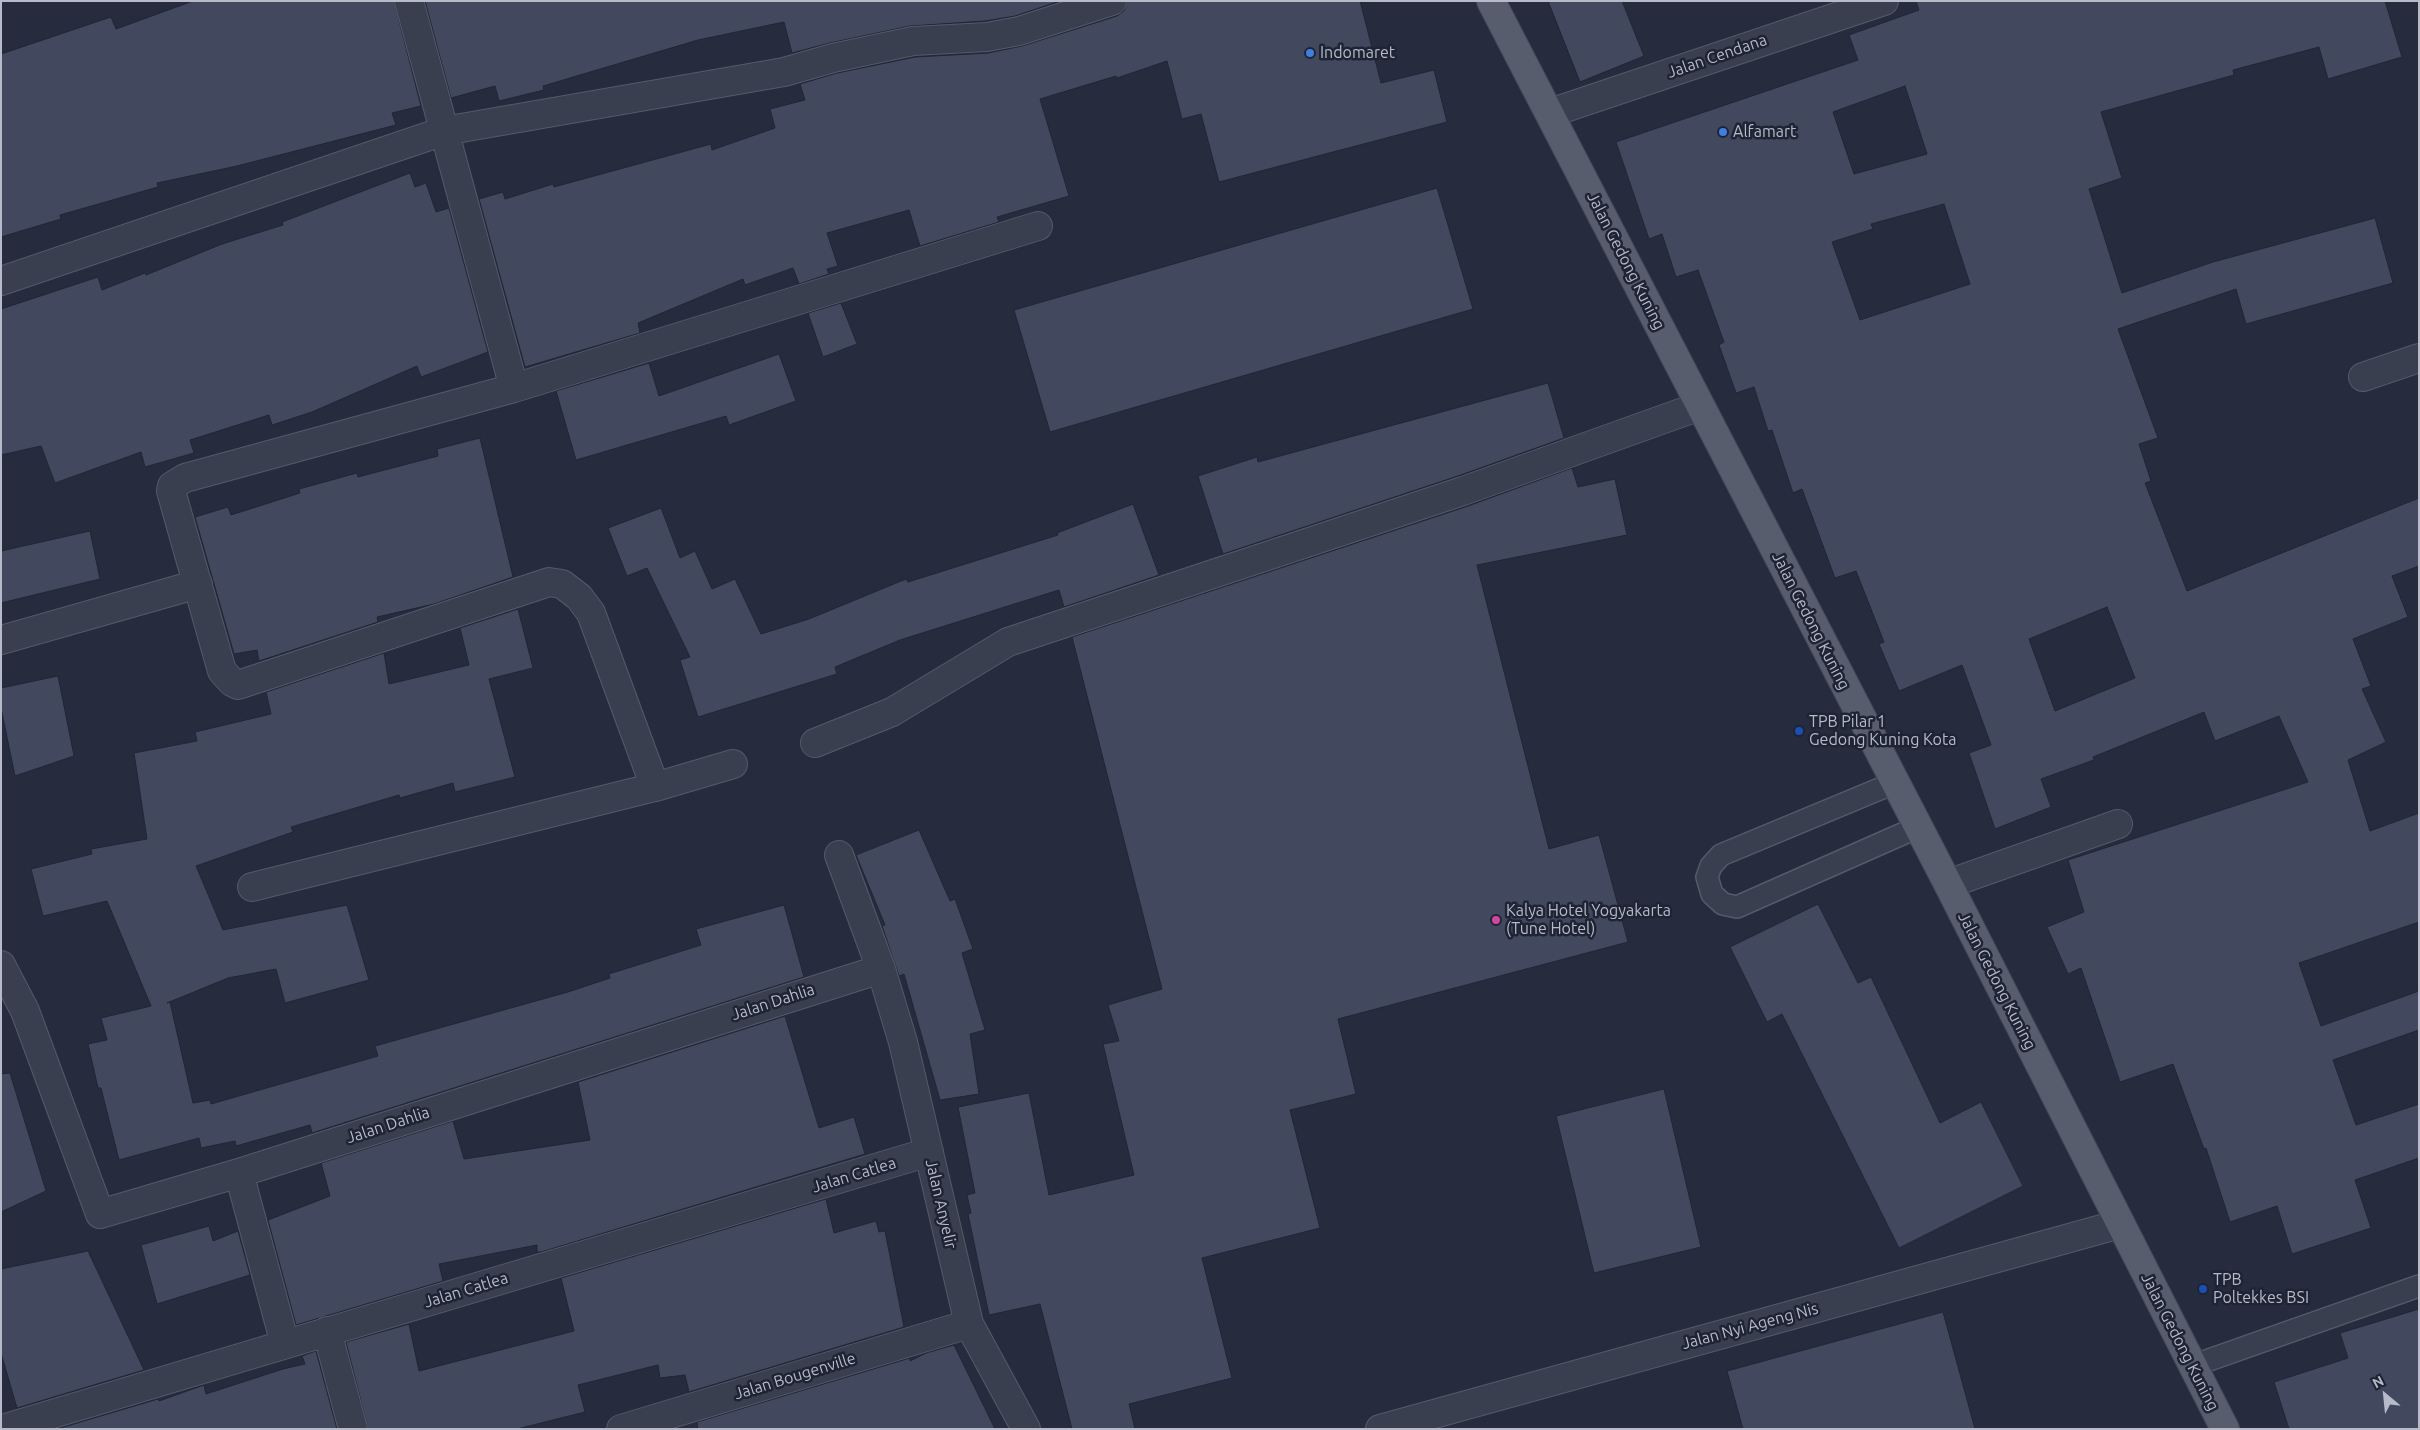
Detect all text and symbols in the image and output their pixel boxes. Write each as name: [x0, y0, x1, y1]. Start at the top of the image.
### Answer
street label: Jalan Cendana: [1665, 30, 1769, 82]
place label: Indomaret: [1320, 43, 1395, 63]
marker: Indomaret: [1304, 47, 1316, 59]
place label: Alfamart: [1733, 122, 1796, 142]
marker: Alfamart: [1717, 126, 1729, 138]
street label: Jalan Gedong Kuning: [1583, 189, 1669, 333]
street label: Jalan Gedong Kuning: [1768, 549, 1854, 693]
place label: TPB Pilar 1 Gedong Kuning Kota: [1809, 712, 1956, 750]
marker: TPB Pilar 1 Gedong Kuning Kota: [1793, 725, 1805, 737]
place label: Kalya Hotel Yogyakarta (Tune Hotel): [1506, 901, 1671, 939]
street label: Jalan Gedong Kuning: [1954, 909, 2040, 1053]
marker: Kalya Hotel Yogyakarta (Tune Hotel): [1490, 914, 1502, 926]
street label: Jalan Dahlia: [729, 980, 817, 1024]
street label: Jalan Dahlia: [344, 1103, 432, 1147]
street label: Jalan Catlea: [810, 1153, 898, 1197]
street label: Jalan Anyelir: [921, 1157, 961, 1251]
street label: Jalan Catlea: [422, 1268, 510, 1312]
street label: Jalan Gedong Kuning: [2137, 1270, 2223, 1414]
place label: TPB Poltekkes BSI: [2213, 1270, 2309, 1308]
marker: TPB Poltekkes BSI: [2197, 1283, 2209, 1295]
street label: Jalan Nyi Ageng Nis: [1680, 1299, 1820, 1353]
street label: Jalan Bougenville: [732, 1348, 858, 1404]
north arrow: [2360, 1370, 2410, 1420]
text: N: [2370, 1372, 2386, 1391]

